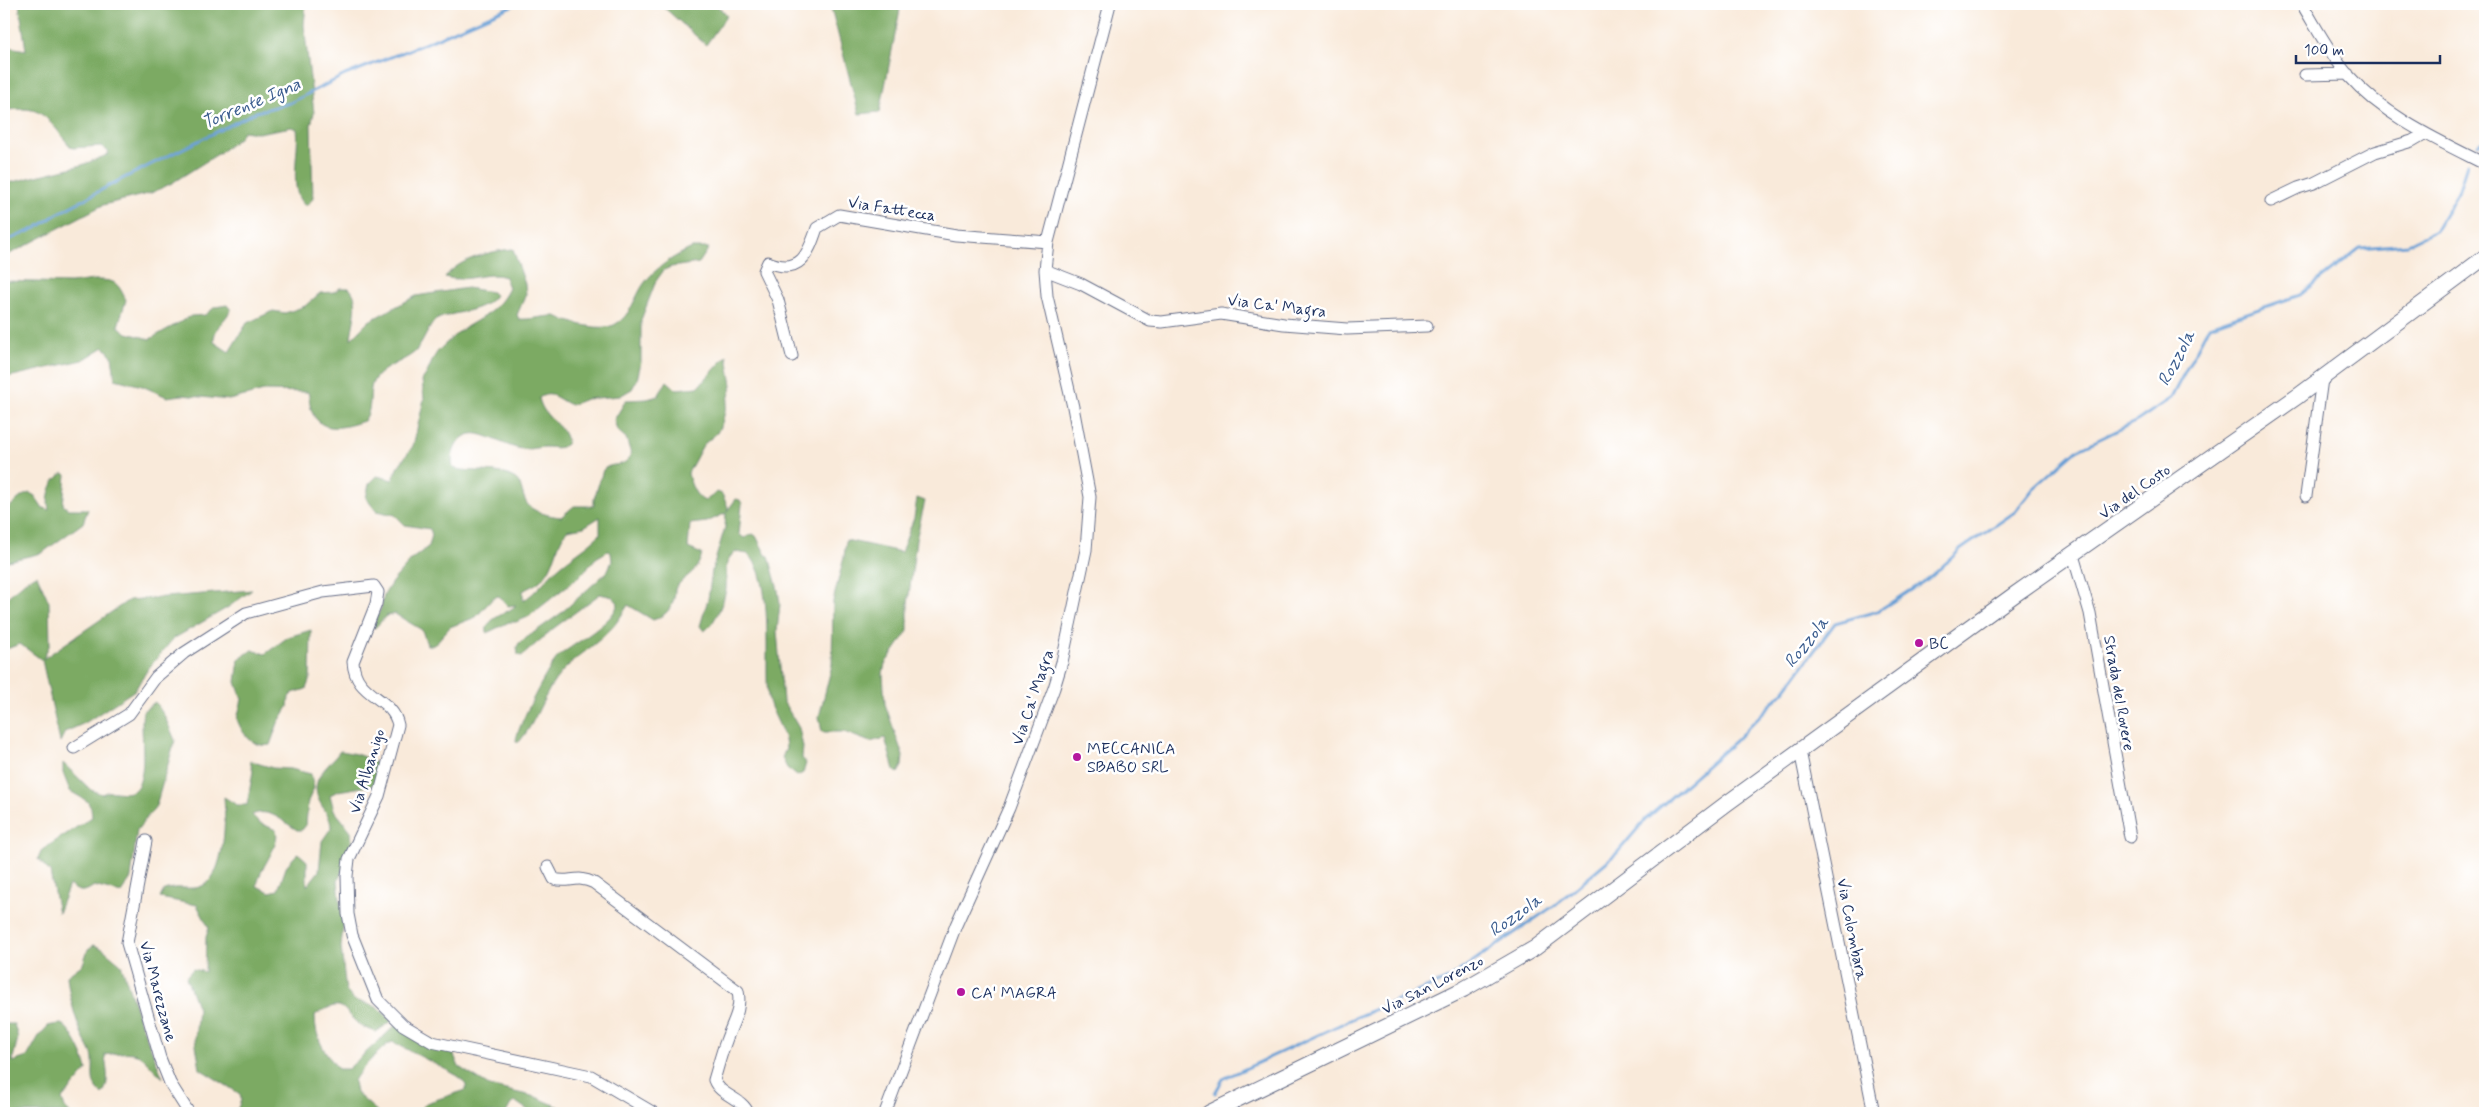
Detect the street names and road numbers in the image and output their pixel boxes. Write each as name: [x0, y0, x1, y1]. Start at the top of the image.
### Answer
street label: Via Fattecca: [846, 192, 937, 227]
street label: Via Ca' Magra: [1226, 290, 1328, 324]
street label: Via del Costo: [2095, 460, 2175, 525]
street label: Strada del Rovere: [2098, 634, 2139, 753]
street label: Via Ca' Magra: [1007, 647, 1061, 748]
street label: Via Albanigo: [345, 727, 390, 816]
street label: Via Colombara: [1831, 877, 1872, 982]
street label: Via Marezzane: [134, 939, 181, 1044]
street label: Via San Lorenzo: [1378, 951, 1487, 1020]

